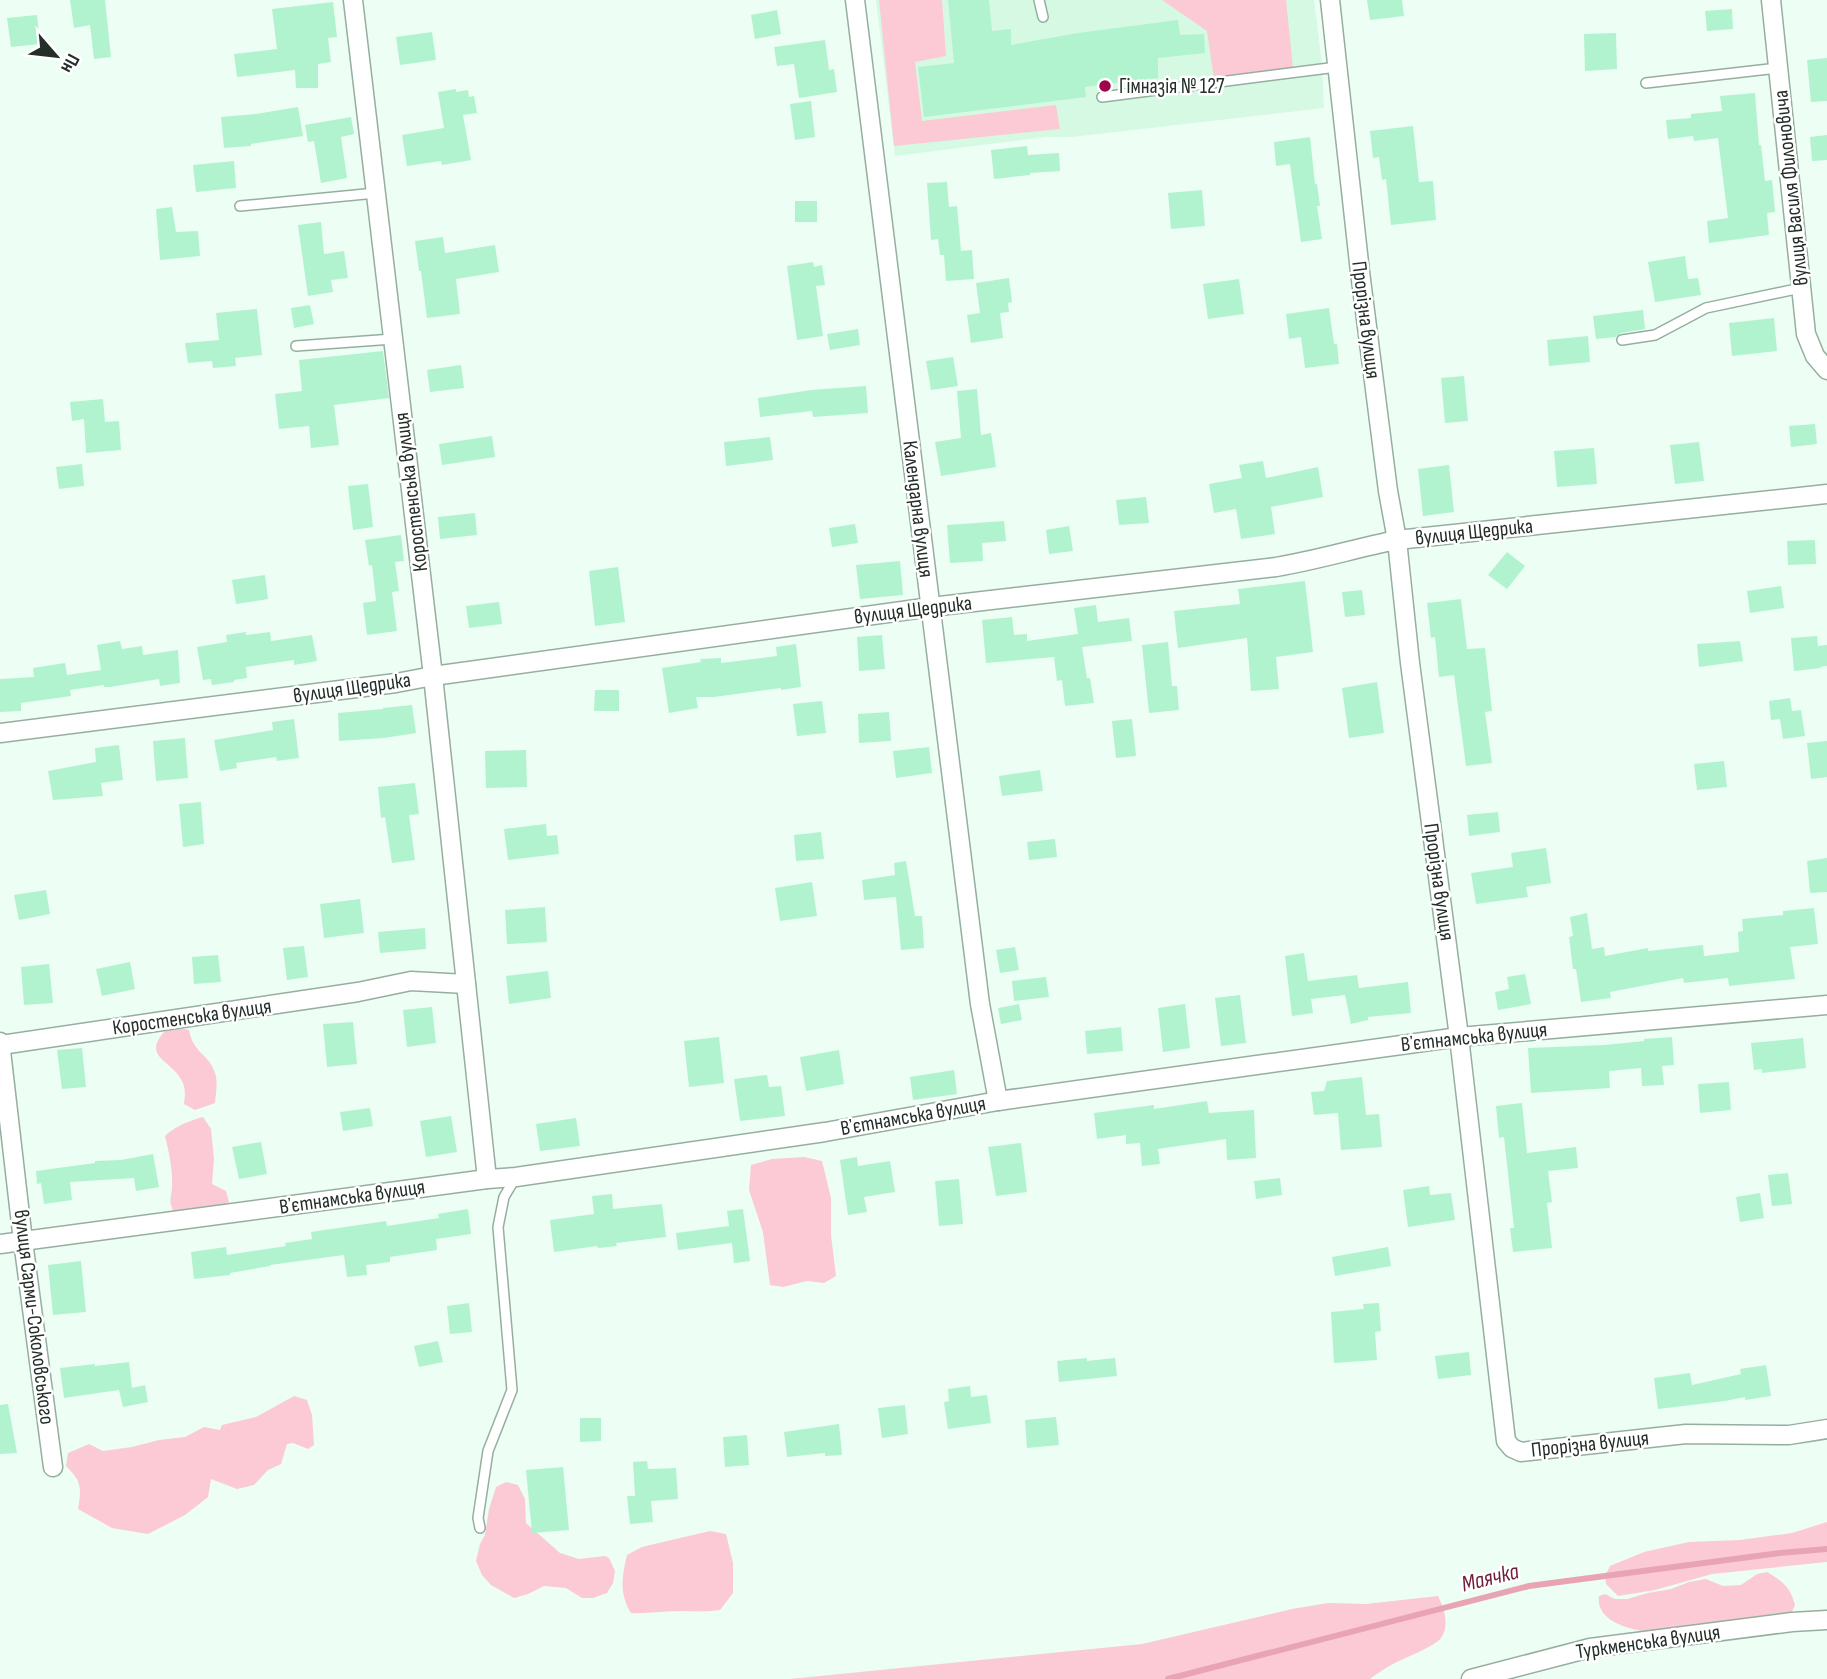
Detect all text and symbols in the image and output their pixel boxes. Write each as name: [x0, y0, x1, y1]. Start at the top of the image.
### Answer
north arrow: [21, 21, 91, 91]
text: Пн: [55, 50, 84, 77]
place label: Гімназія № 127: [1119, 74, 1225, 99]
marker: Гімназія № 127: [1097, 78, 1113, 94]
street label: вулиця Василя Филоновича: [1768, 89, 1814, 287]
street label: Прорізна вулиця: [1346, 260, 1386, 380]
street label: Коростенська вулиця: [389, 411, 433, 573]
street label: Календарна вулиця: [897, 439, 939, 579]
street label: вулиця Щедрика: [1414, 513, 1534, 551]
street label: вулиця Щедрика: [853, 590, 973, 630]
street label: вулиця Щедрика: [292, 667, 412, 709]
street label: Прорізна вулиця: [1418, 822, 1460, 942]
street label: Коростенська вулиця: [111, 993, 273, 1041]
street label: Вʼєтнамська вулиця: [1400, 1017, 1548, 1057]
street label: Вʼєтнамська вулиця: [838, 1091, 988, 1141]
street label: Вʼєтнамська вулиця: [277, 1174, 427, 1220]
street label: вулиця Сарми-Соколовського: [8, 1208, 60, 1426]
street label: Прорізна вулиця: [1530, 1425, 1650, 1463]
water label: Маячка: [1458, 1557, 1522, 1599]
street label: Туркменська вулиця: [1574, 1620, 1722, 1664]

